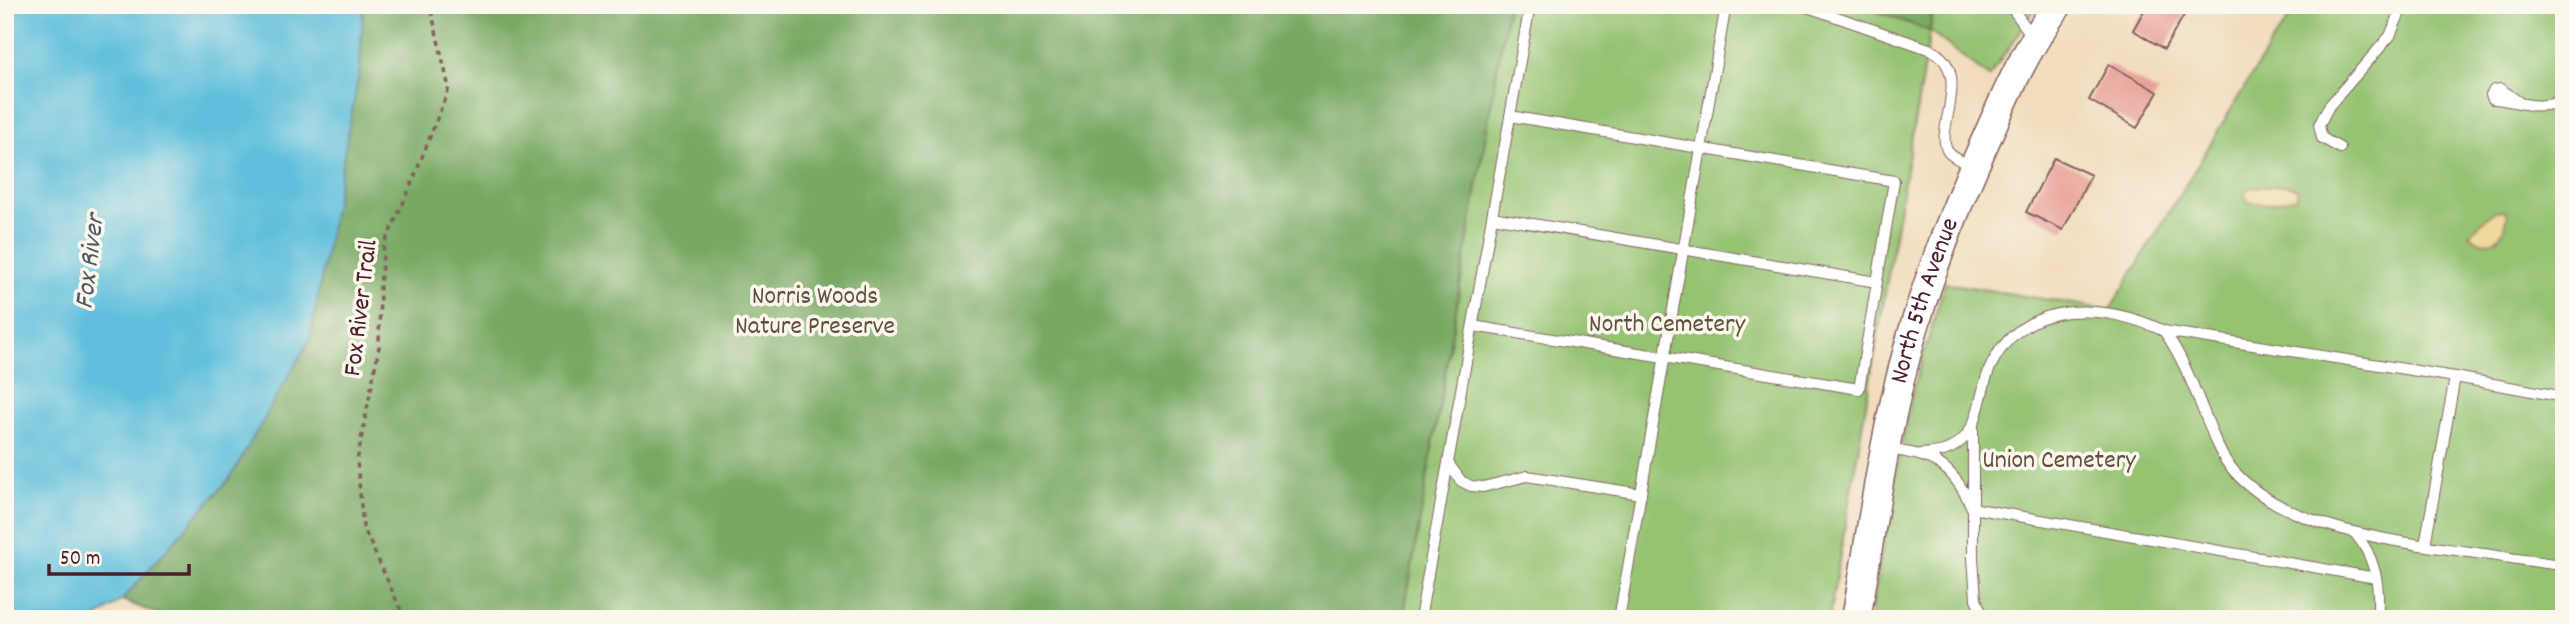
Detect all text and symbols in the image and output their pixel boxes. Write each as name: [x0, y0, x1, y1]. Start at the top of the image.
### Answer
water label: Fox River: [66, 209, 118, 312]
street label: North 5th Avenue: [1881, 212, 1969, 388]
street label: Fox River Trail: [335, 238, 389, 378]
park label: Norris Woods Nature Preserve: [735, 279, 895, 346]
park label: North Cemetery: [1589, 307, 1746, 344]
park label: Union Cemetery: [1982, 443, 2136, 480]
scale bar: [49, 533, 189, 577]
text: 50 m: [60, 545, 100, 575]

